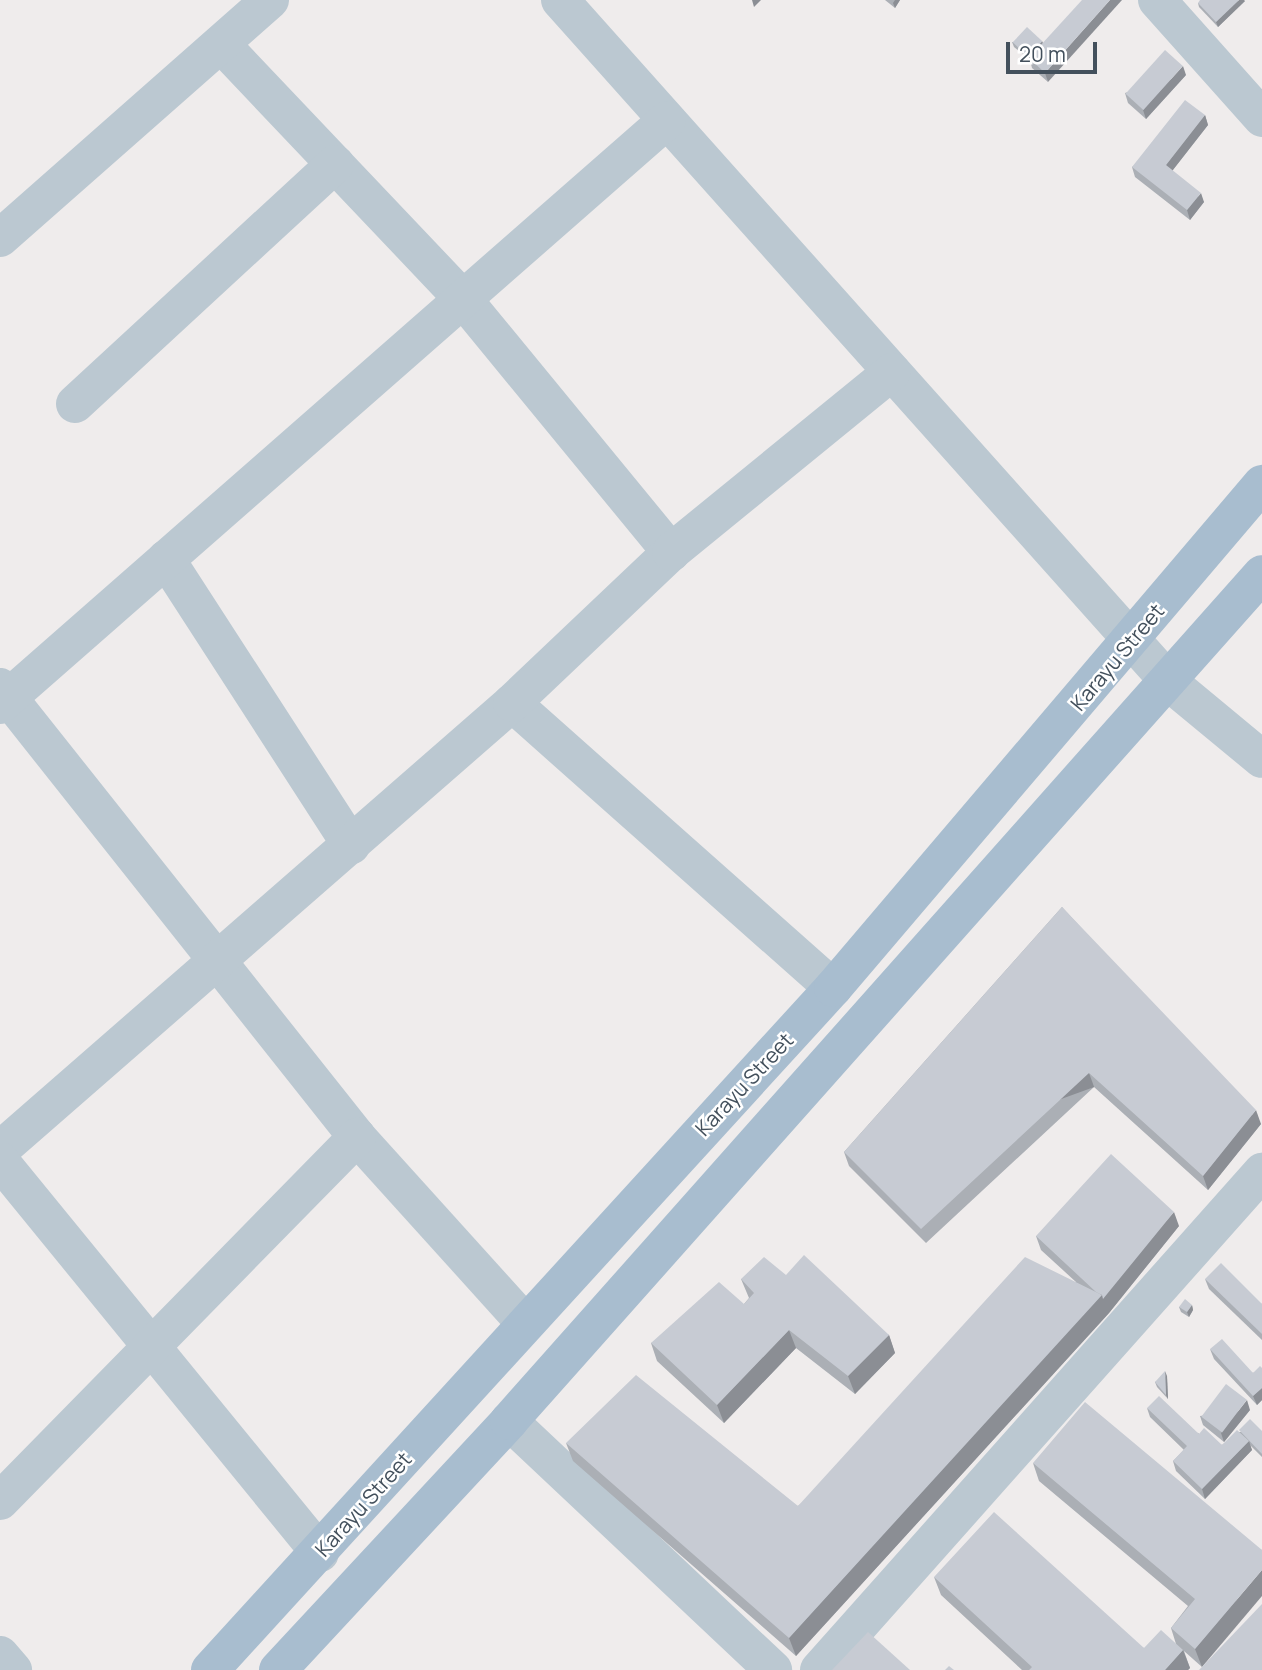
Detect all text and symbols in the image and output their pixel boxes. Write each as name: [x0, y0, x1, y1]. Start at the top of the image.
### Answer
scale bar: [1010, 28, 1101, 72]
text: 20 m: [1019, 40, 1066, 68]
street label: Karayu Street: [1065, 598, 1169, 716]
street label: Karayu Street: [690, 1027, 798, 1141]
street label: Karayu Street: [310, 1447, 416, 1561]

